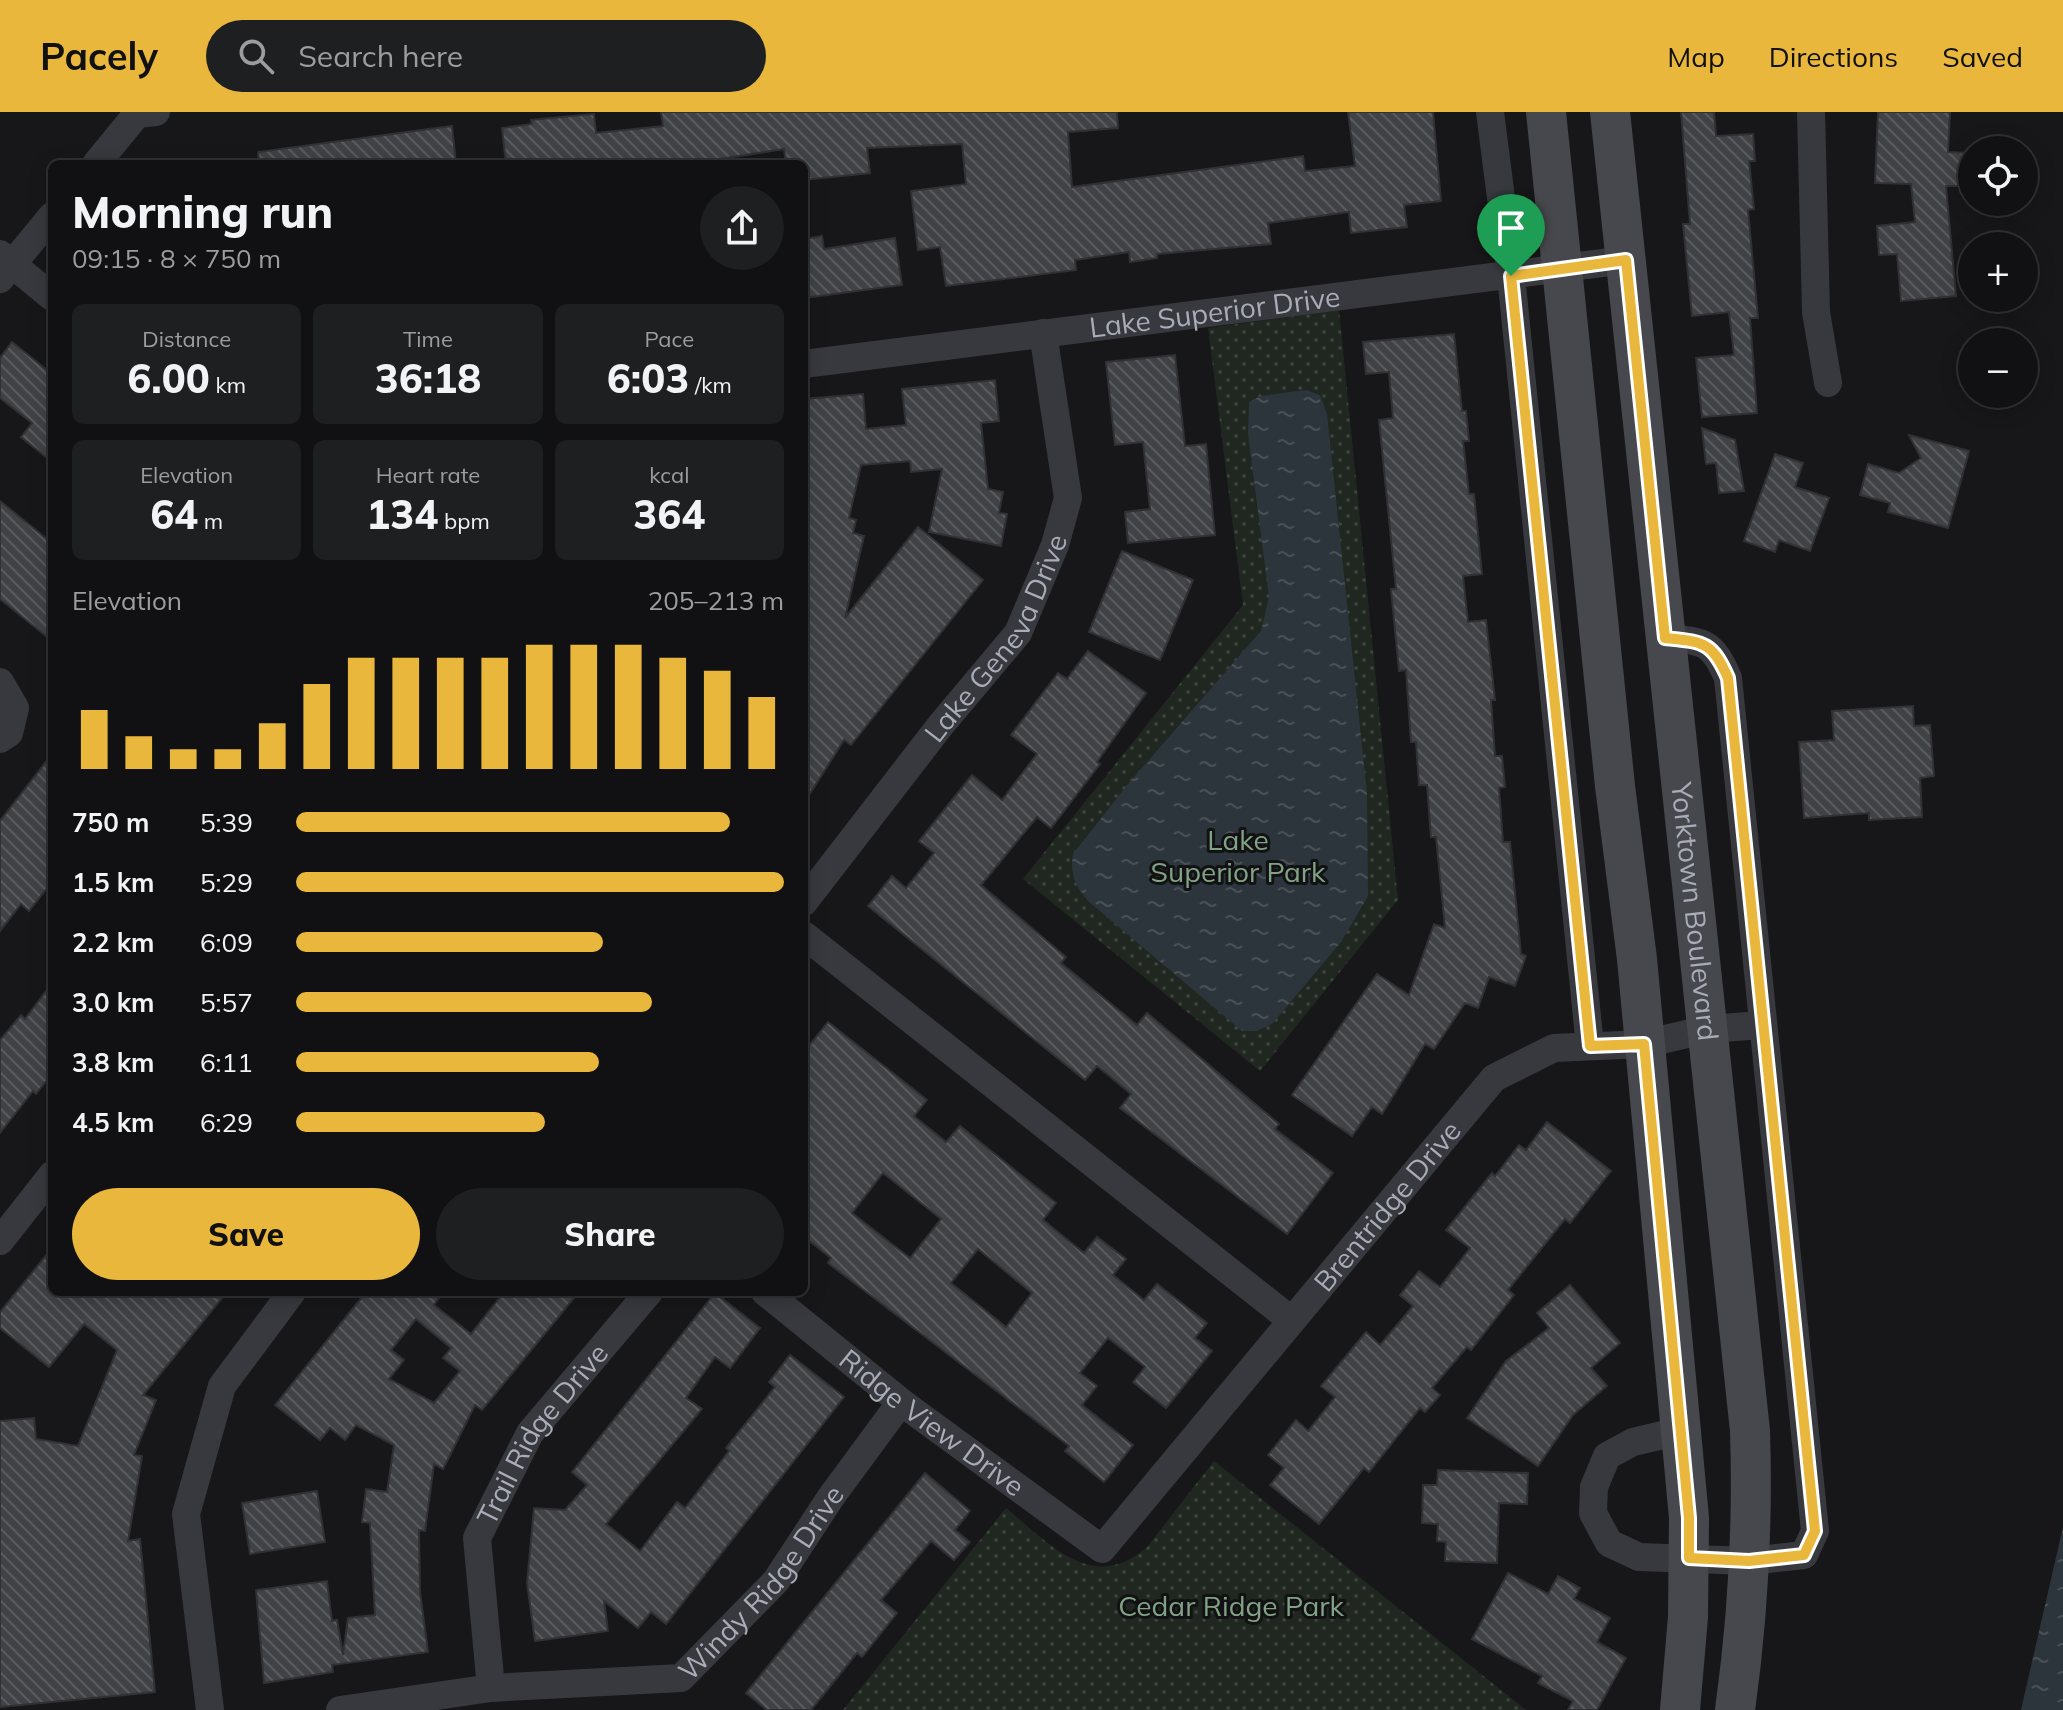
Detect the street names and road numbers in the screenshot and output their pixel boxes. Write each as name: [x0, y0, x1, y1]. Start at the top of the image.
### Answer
street label: Lake Superior Drive: [1087, 278, 1342, 345]
street label: Lake Geneva Drive: [916, 531, 1074, 749]
street label: Yorktown Boulevard: [1664, 779, 1726, 1042]
street label: Brentridge Drive: [1306, 1113, 1468, 1298]
street label: Trail Ridge Drive: [469, 1336, 615, 1530]
street label: Ridge View Drive: [832, 1341, 1032, 1503]
street label: Windy Ridge Drive: [671, 1478, 851, 1687]

